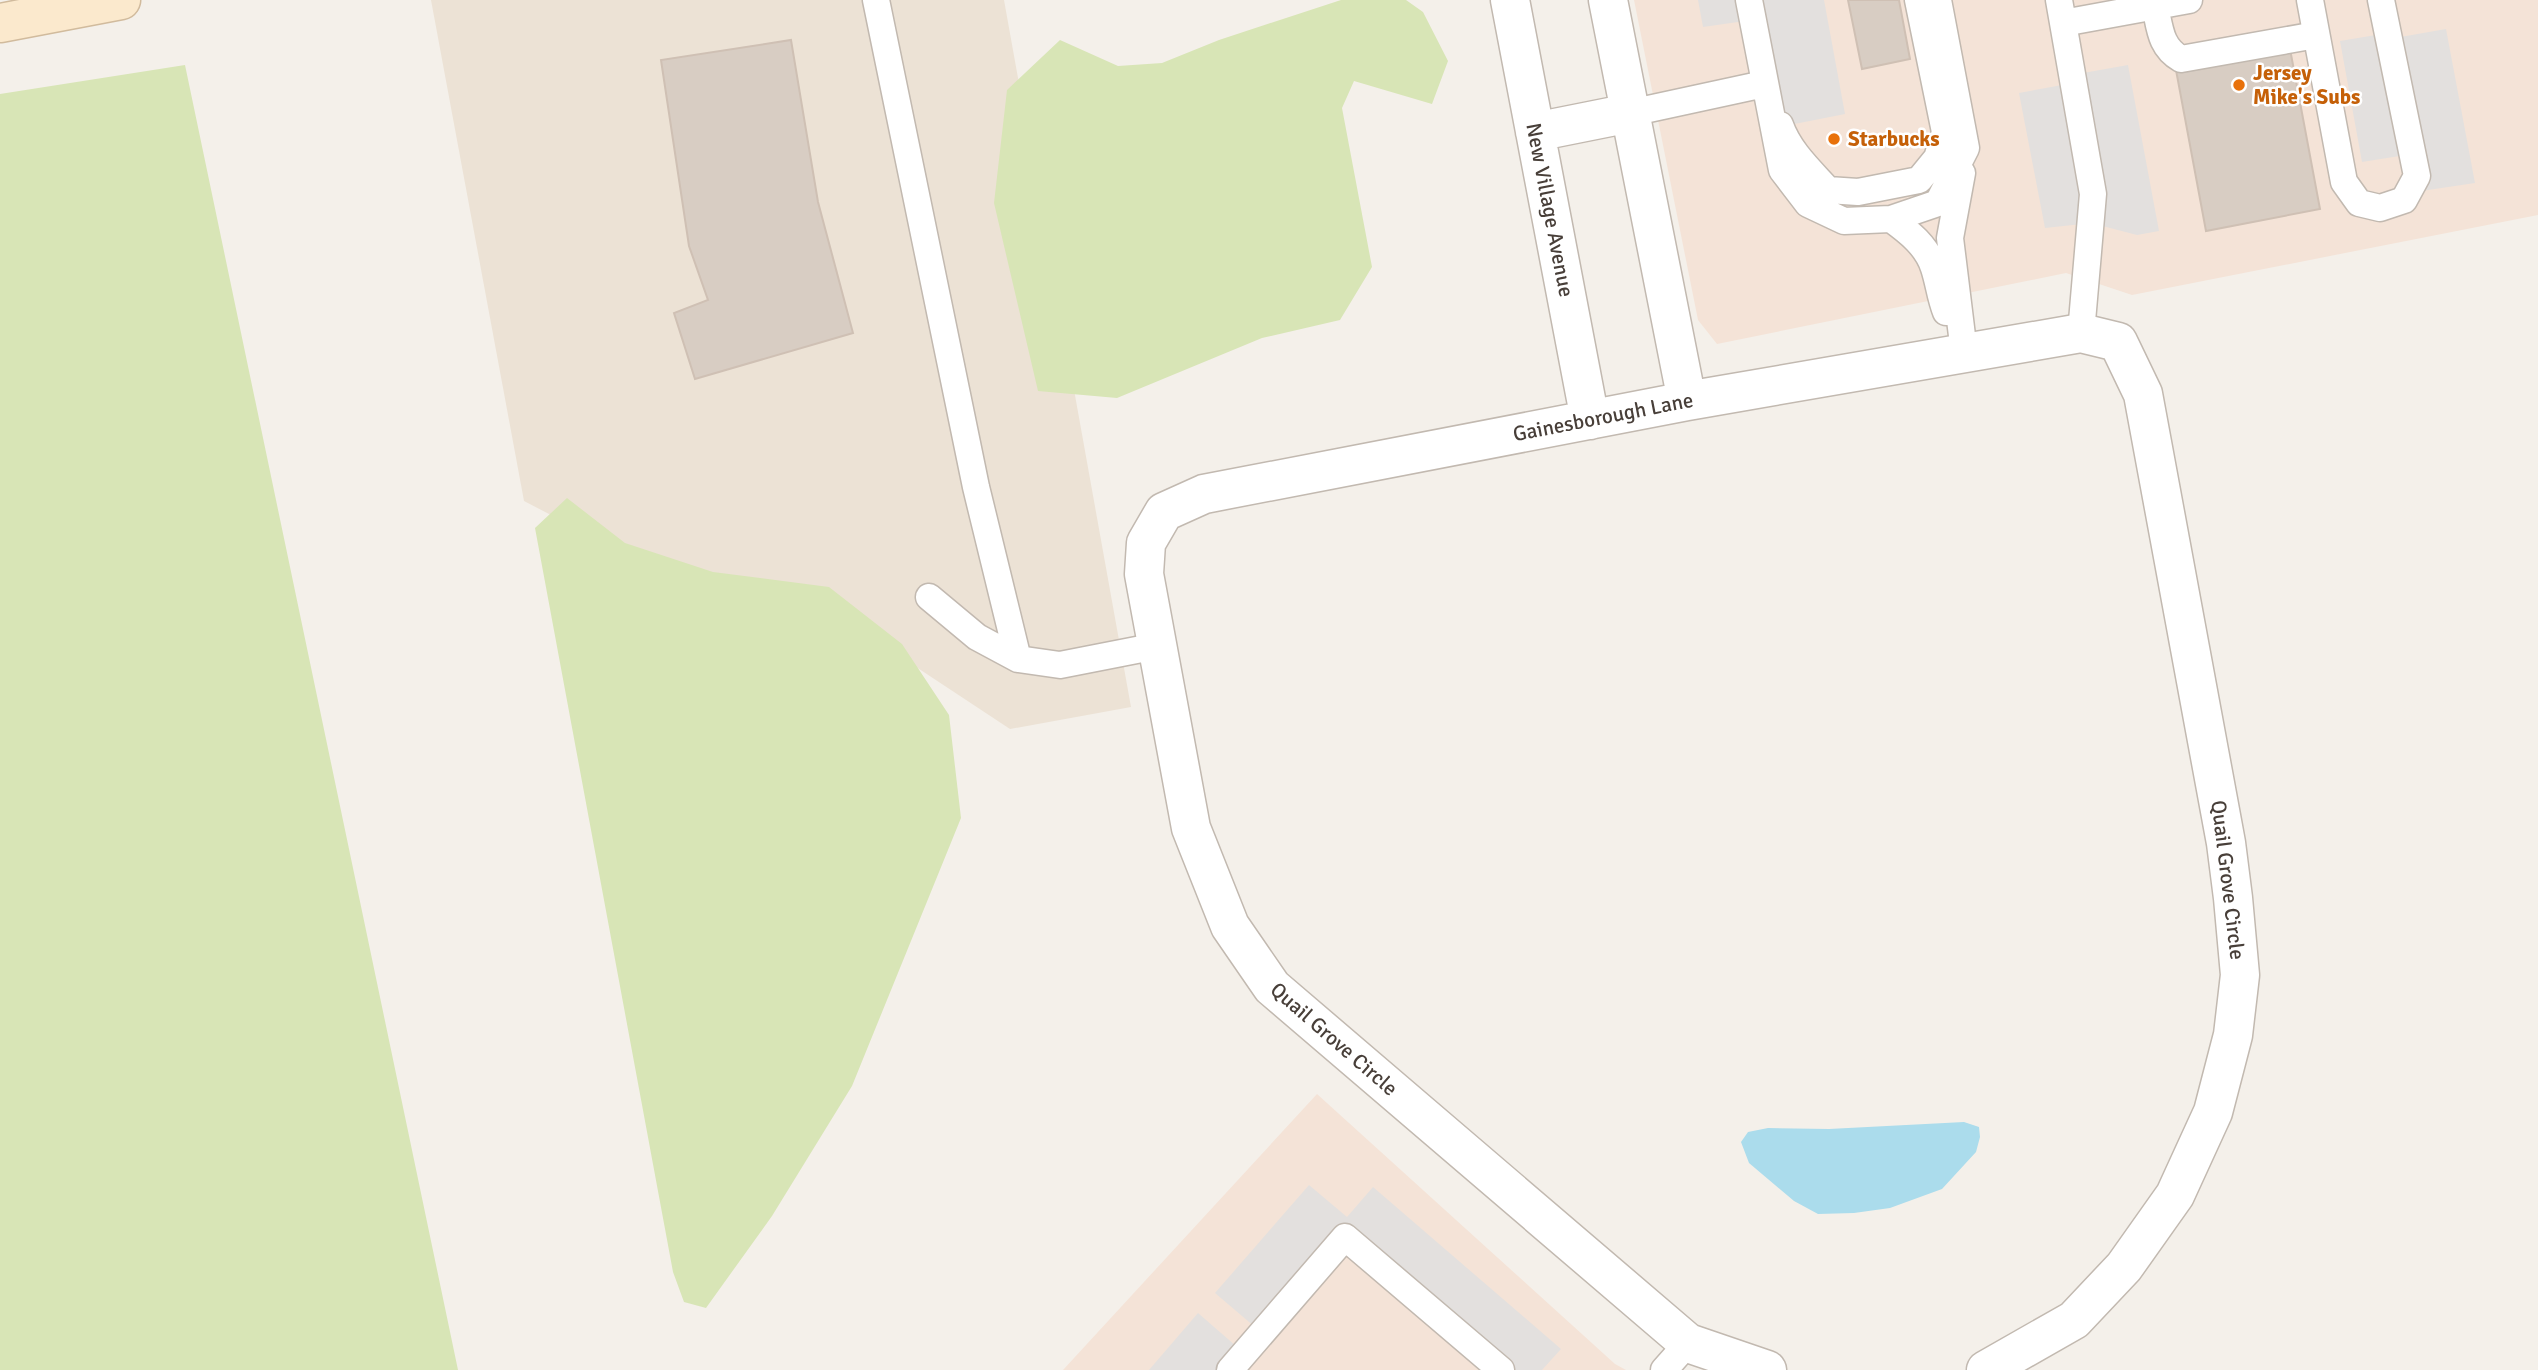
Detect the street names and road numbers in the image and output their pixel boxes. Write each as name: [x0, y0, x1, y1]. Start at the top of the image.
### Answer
street label: New Village Avenue: [1520, 121, 1580, 299]
street label: Gainesborough Lane: [1511, 387, 1695, 447]
street label: Quail Grove Circle: [2205, 799, 2251, 961]
street label: Quail Grove Circle: [1265, 977, 1403, 1101]

